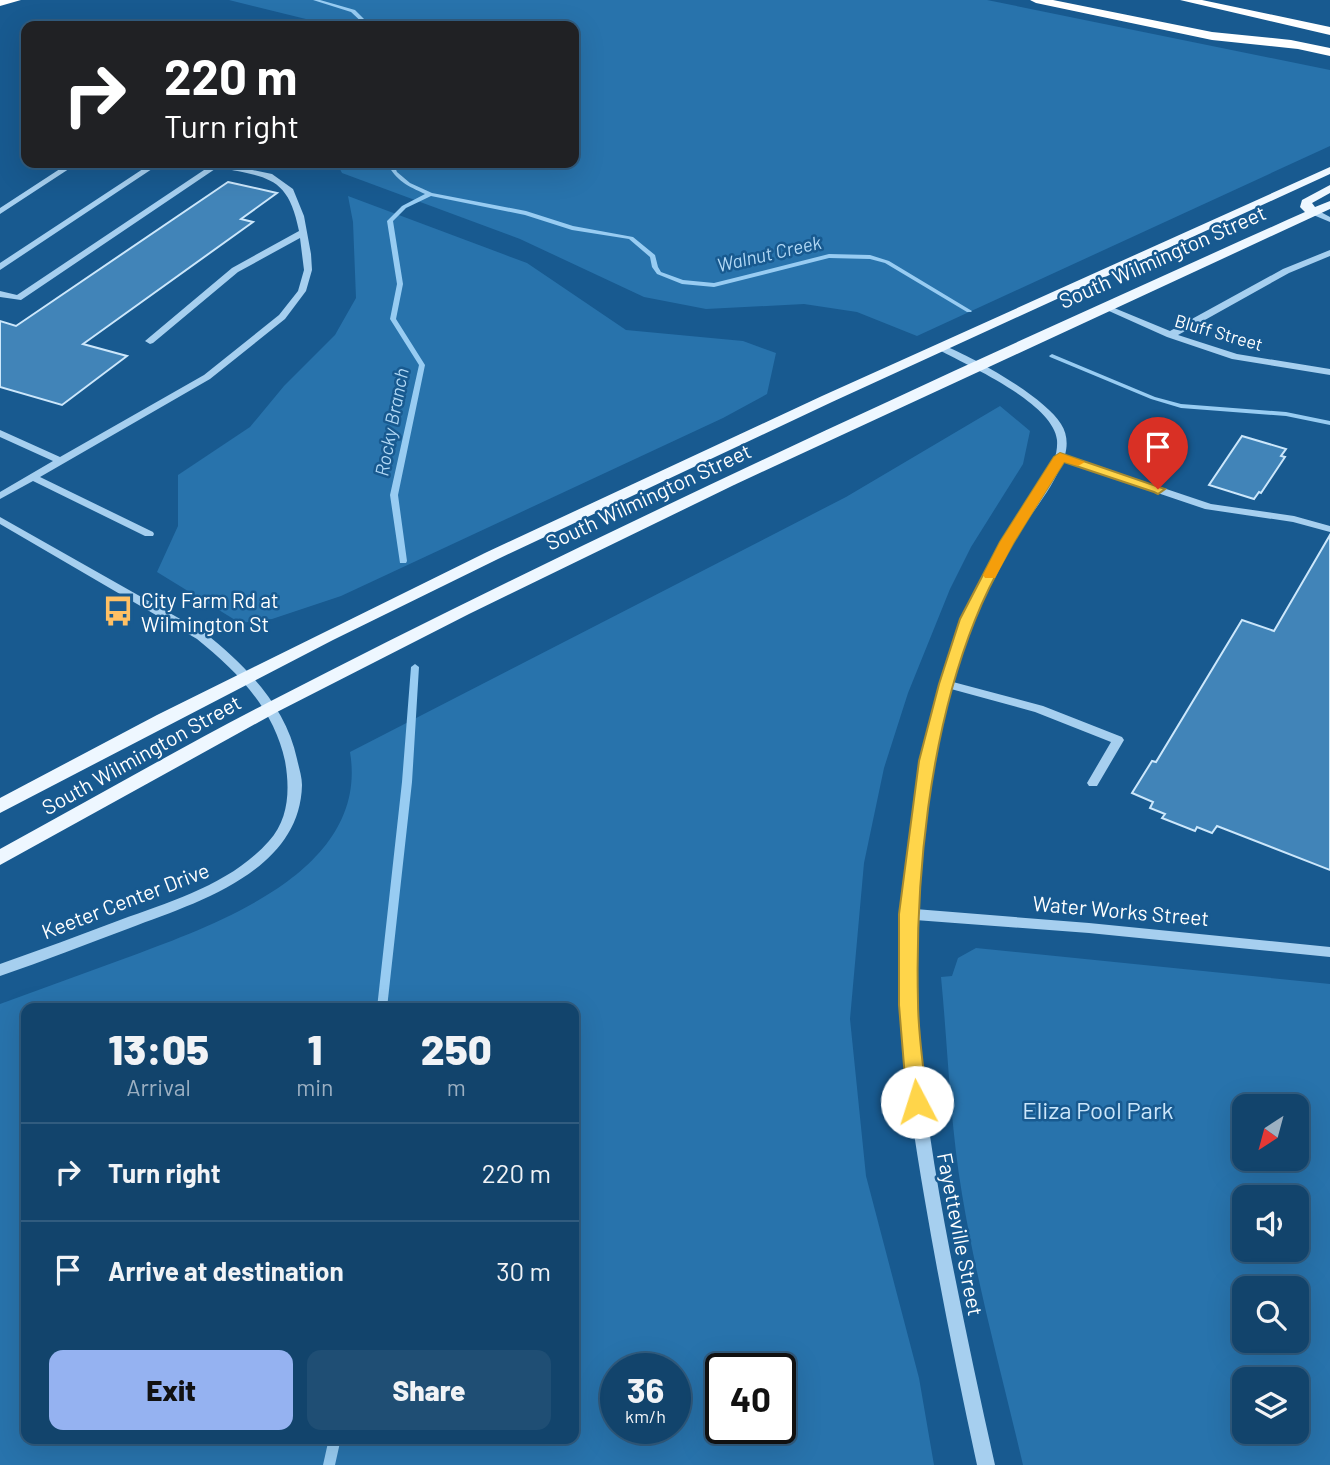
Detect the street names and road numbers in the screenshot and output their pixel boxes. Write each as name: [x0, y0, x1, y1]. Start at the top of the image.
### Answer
street label: South Wilmington Street: [1055, 199, 1269, 313]
street label: Bluff Street: [1172, 309, 1266, 355]
street label: South Wilmington Street: [541, 437, 755, 555]
street label: South Wilmington Street: [37, 689, 245, 819]
street label: Keeter Center Drive: [38, 857, 212, 943]
street label: Water Works Street: [1032, 890, 1210, 930]
street label: Fayetteville Street: [933, 1150, 989, 1318]

